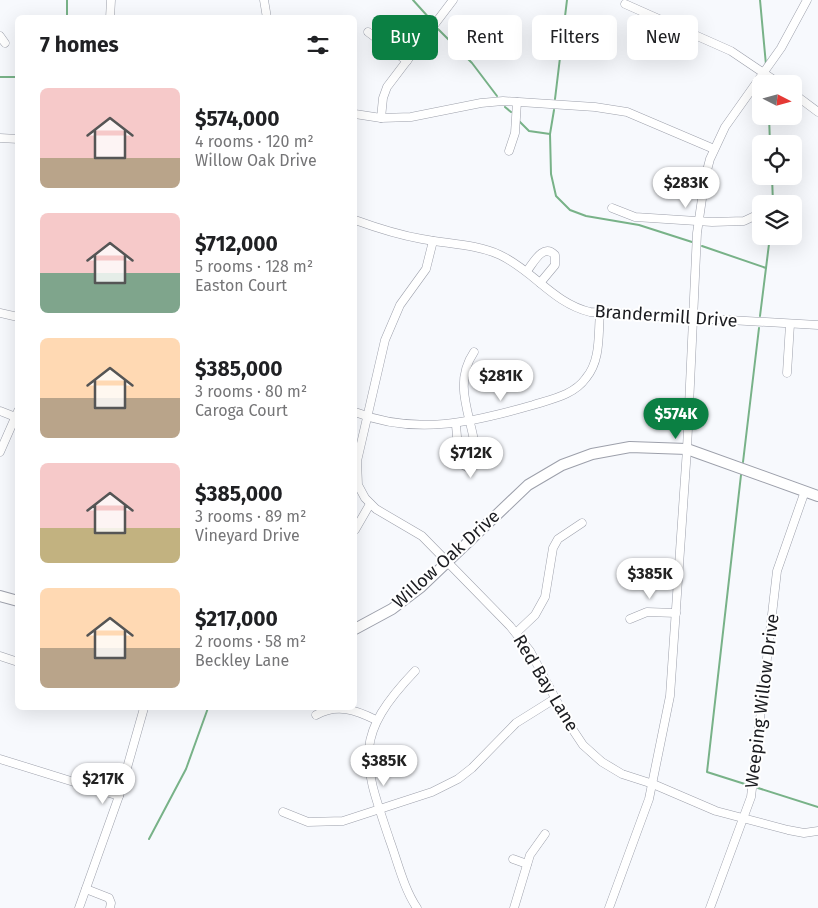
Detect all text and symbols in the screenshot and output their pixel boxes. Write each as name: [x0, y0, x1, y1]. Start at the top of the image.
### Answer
chip: Buy: [372, 15, 438, 60]
chip: Rent: [448, 15, 522, 60]
chip: Filters: [532, 15, 617, 60]
chip: New: [627, 15, 698, 60]
icon: filters: [304, 31, 332, 59]
text: 7 homes: [40, 32, 119, 58]
north arrow: [752, 75, 802, 125]
map controls: [752, 75, 802, 245]
text: $574,000: [195, 106, 280, 132]
icon: home: [80, 108, 140, 168]
text: 4 rooms · 120 m²: [195, 132, 314, 151]
button: locate: [752, 135, 802, 185]
text: Willow Oak Drive: [195, 151, 317, 170]
pin: $283K: [651, 166, 721, 209]
text: $283K: [664, 173, 708, 192]
button: layers: [752, 195, 802, 245]
text: $712,000: [195, 231, 278, 257]
icon: home: [80, 233, 140, 293]
text: 5 rooms · 128 m²: [195, 257, 313, 276]
text: Easton Court: [195, 276, 287, 295]
street label: Brandermill Drive: [594, 300, 738, 332]
text: $385,000: [195, 356, 283, 382]
icon: home: [80, 358, 140, 418]
pin: $281K: [466, 360, 536, 402]
text: $281K: [479, 366, 523, 385]
text: 3 rooms · 80 m²: [195, 382, 307, 401]
pin: $574K: [641, 398, 711, 440]
text: Caroga Court: [195, 401, 288, 420]
text: $574K: [655, 404, 697, 423]
pin: $712K: [436, 436, 506, 479]
text: $712K: [450, 443, 492, 462]
text: $385,000: [195, 481, 283, 507]
icon: home: [80, 483, 140, 543]
street label: Willow Oak Drive: [388, 505, 504, 613]
text: 3 rooms · 89 m²: [195, 507, 306, 526]
text: Vineyard Drive: [195, 526, 300, 545]
pin: $385K: [615, 558, 685, 600]
text: $385K: [627, 564, 673, 583]
text: $217,000: [195, 606, 278, 632]
icon: home: [80, 608, 140, 668]
street label: Weeping Willow Drive: [740, 613, 784, 789]
street label: Red Bay Lane: [509, 631, 583, 735]
text: 2 rooms · 58 m²: [195, 632, 306, 651]
text: Beckley Lane: [195, 651, 289, 670]
pin: $385K: [349, 744, 419, 787]
text: $385K: [361, 751, 407, 770]
pin: $217K: [68, 762, 138, 805]
text: $217K: [82, 769, 124, 788]

